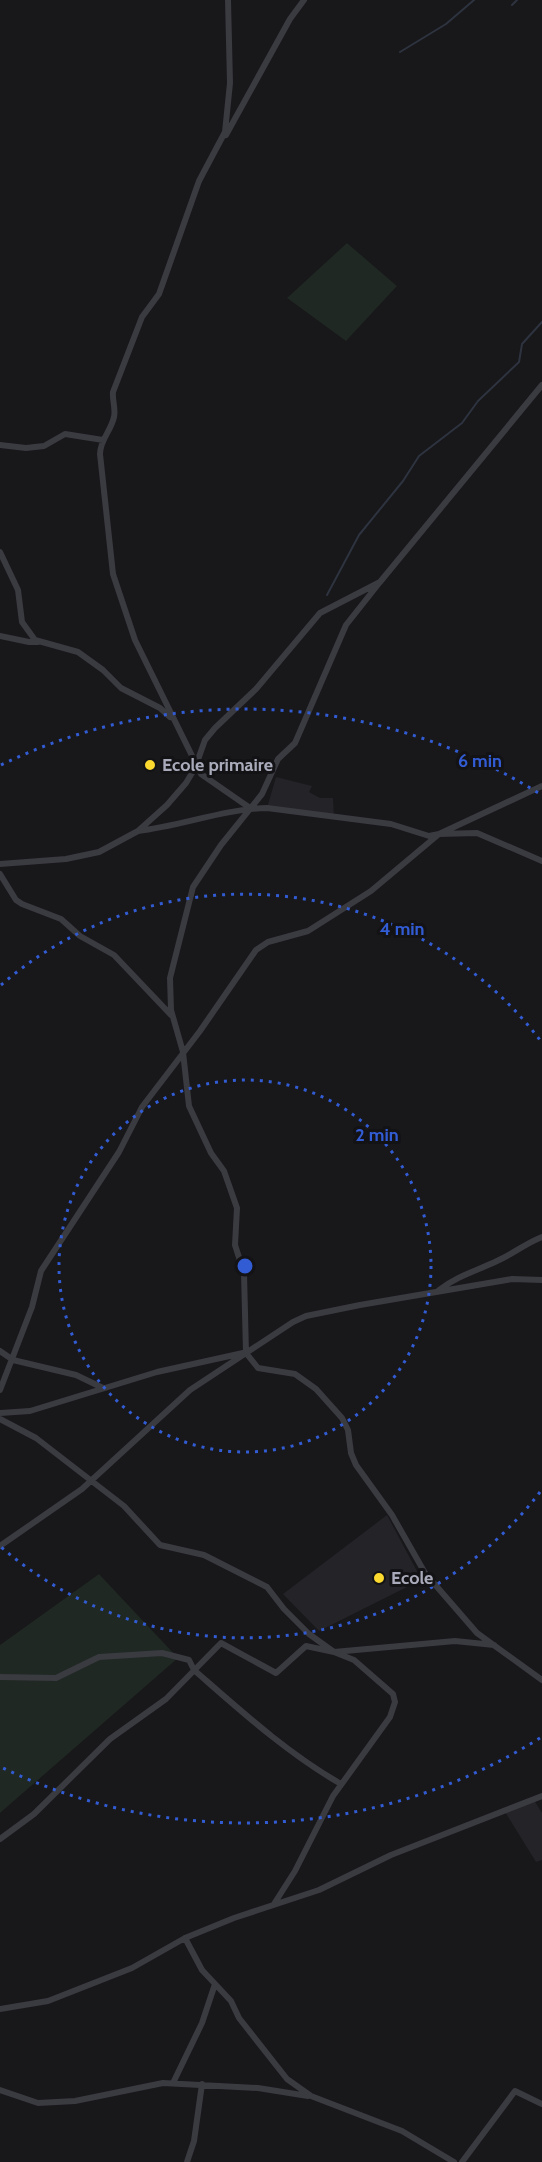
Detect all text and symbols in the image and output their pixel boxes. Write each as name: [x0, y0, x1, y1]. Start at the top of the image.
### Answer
text: 6 min: [458, 750, 502, 772]
place label: Ecole primaire: [162, 754, 273, 776]
marker: Ecole primaire: [143, 758, 157, 772]
text: 4 min: [379, 918, 425, 940]
text: 2 min: [355, 1124, 399, 1146]
centre of rings: [235, 1256, 255, 1276]
place label: Ecole: [391, 1567, 433, 1589]
marker: Ecole: [372, 1571, 386, 1585]

